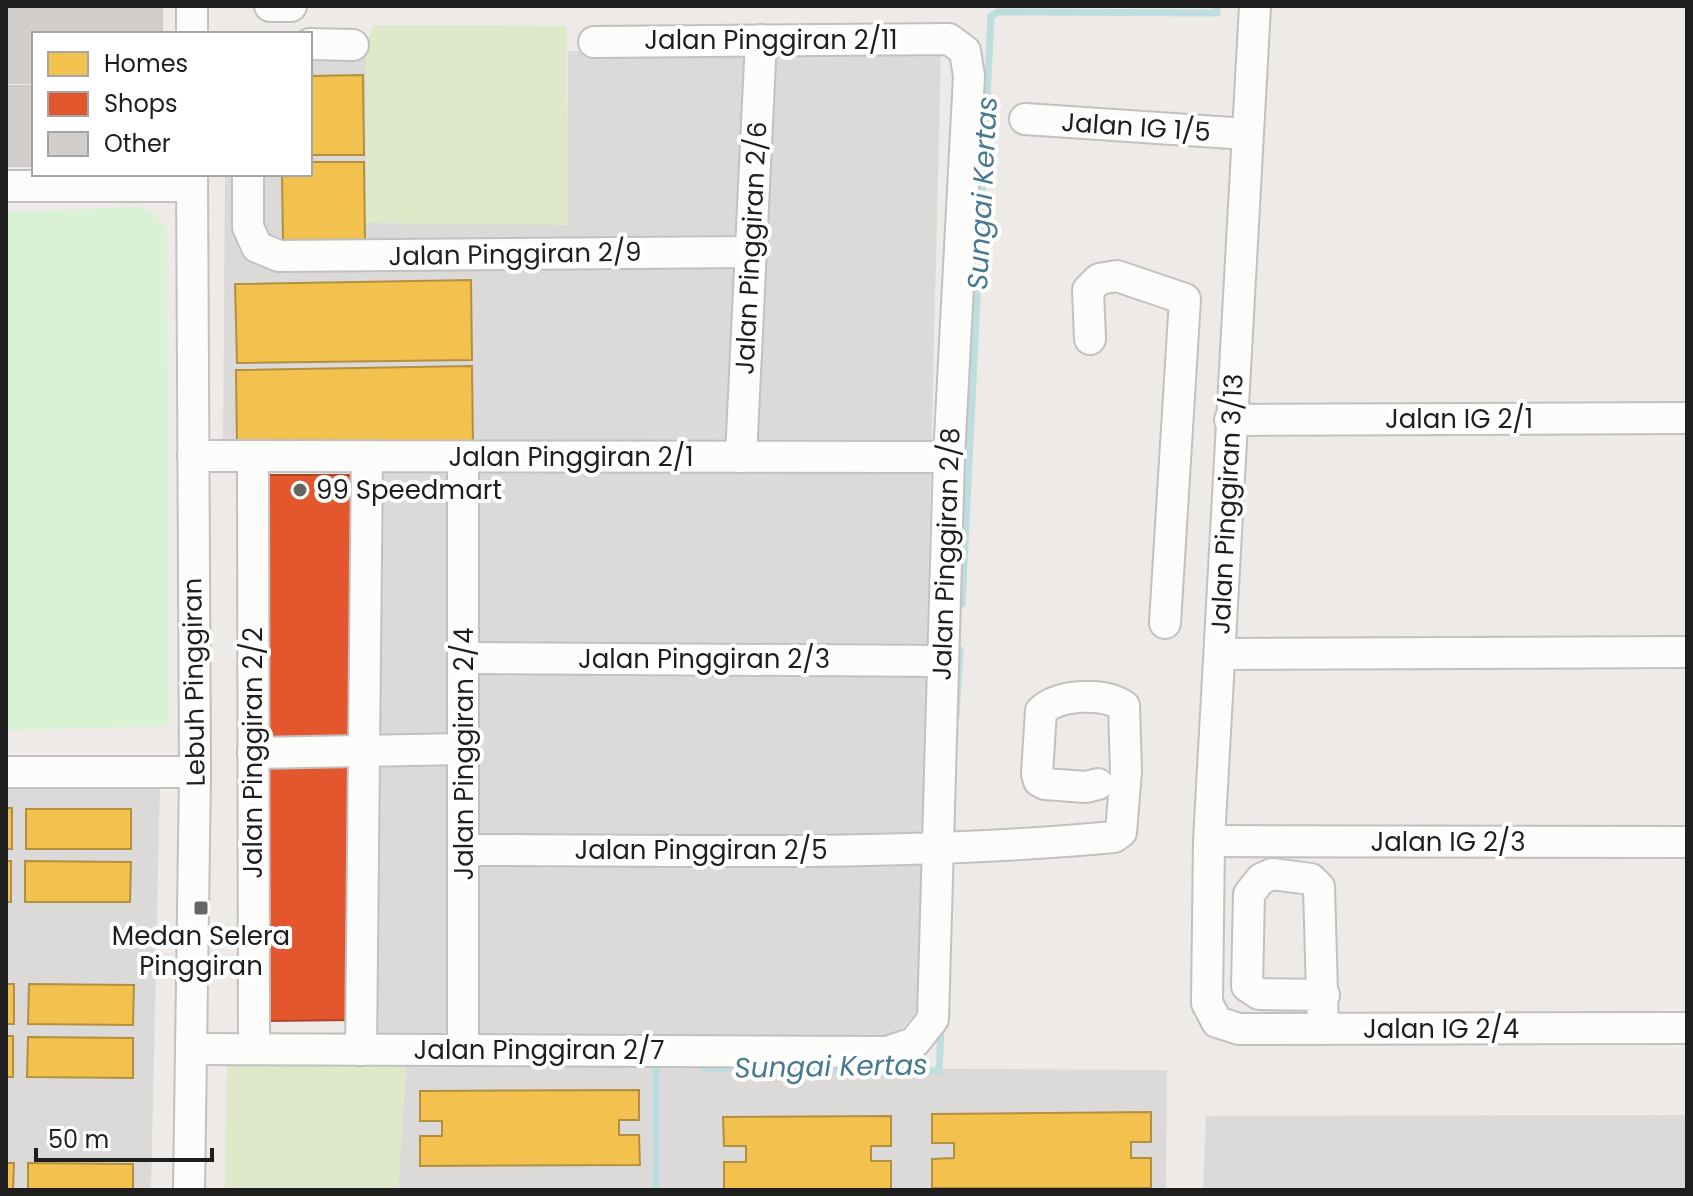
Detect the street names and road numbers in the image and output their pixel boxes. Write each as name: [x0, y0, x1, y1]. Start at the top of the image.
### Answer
street label: Jalan Pinggiran 2/11: [644, 22, 898, 58]
street label: Jalan IG 1/5: [1060, 104, 1212, 150]
street label: Jalan Pinggiran 2/6: [726, 121, 776, 375]
street label: Jalan Pinggiran 2/9: [388, 234, 642, 274]
street label: Jalan Pinggiran 3/13: [1202, 373, 1252, 635]
street label: Jalan IG 2/1: [1385, 401, 1533, 437]
street label: Jalan Pinggiran 2/8: [924, 427, 968, 681]
street label: Jalan Pinggiran 2/1: [448, 439, 694, 475]
street label: Lebuh Pinggiran: [174, 577, 214, 787]
street label: Jalan Pinggiran 2/2: [235, 627, 271, 879]
street label: Jalan Pinggiran 2/4: [446, 627, 482, 881]
street label: Jalan Pinggiran 2/3: [578, 641, 830, 677]
street label: Jalan IG 2/3: [1370, 824, 1526, 860]
street label: Jalan Pinggiran 2/5: [574, 832, 828, 868]
street label: Jalan IG 2/4: [1363, 1011, 1519, 1047]
street label: Jalan Pinggiran 2/7: [414, 1032, 664, 1068]

